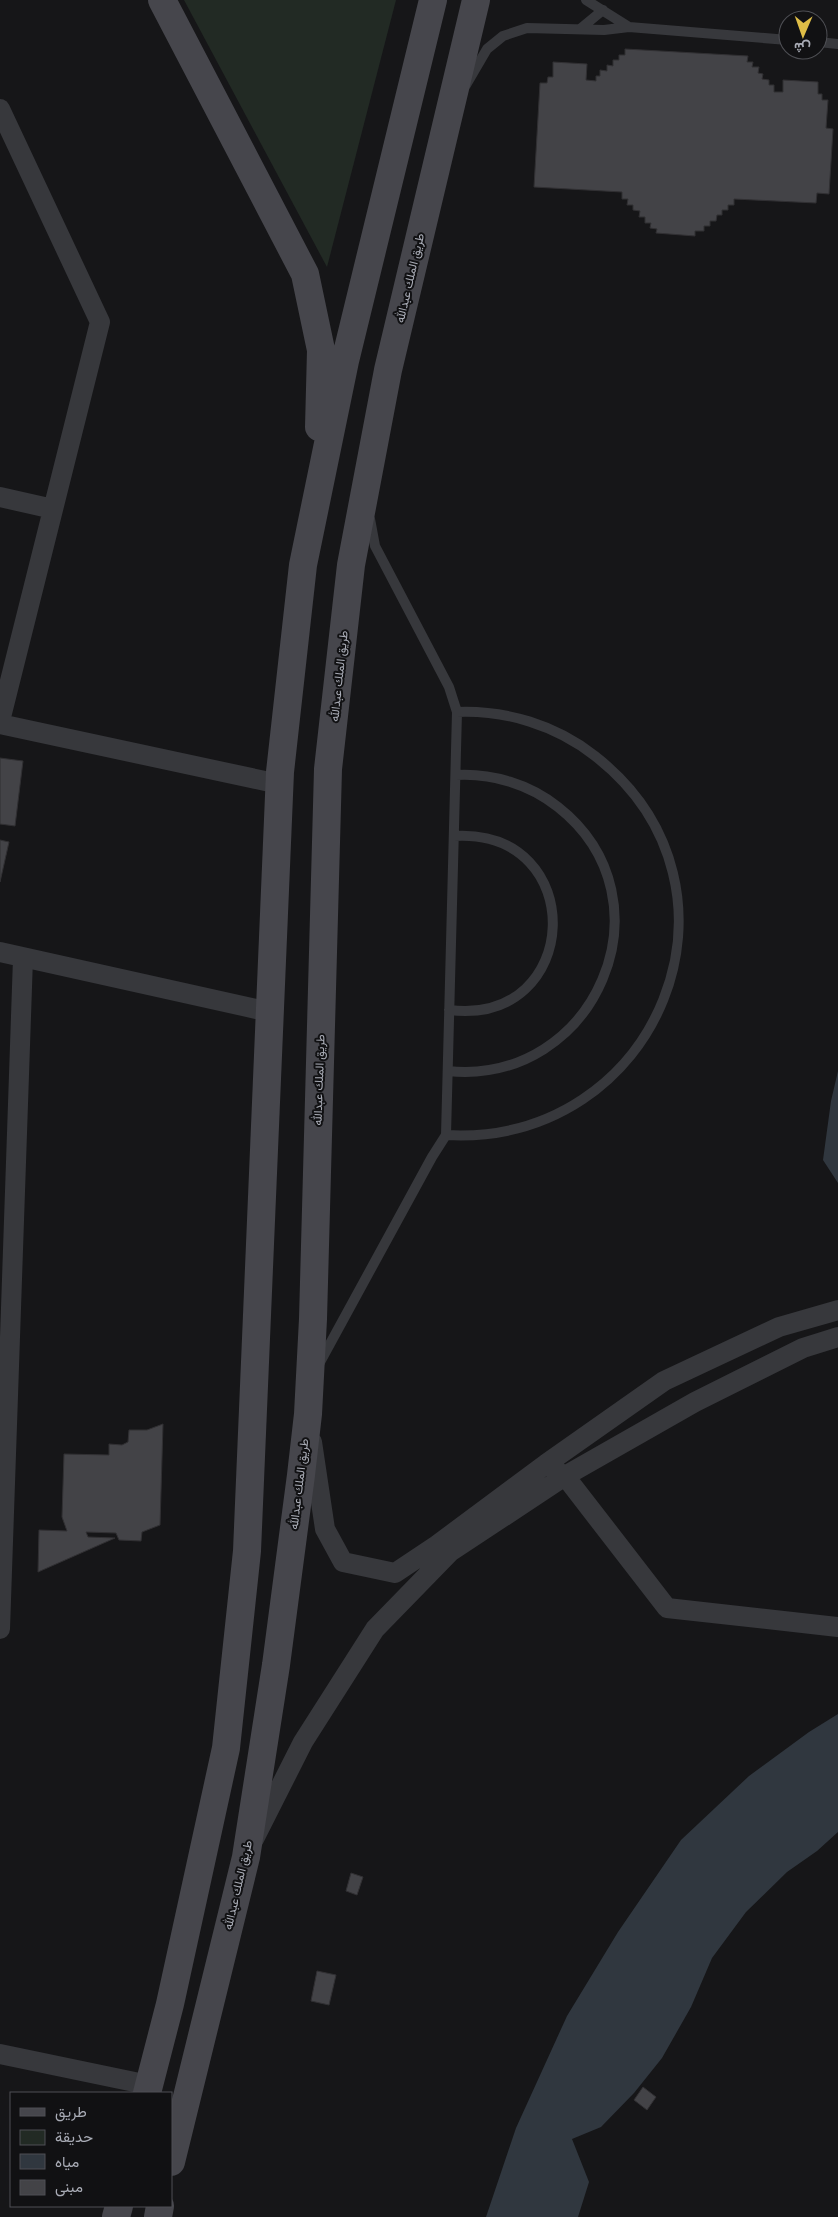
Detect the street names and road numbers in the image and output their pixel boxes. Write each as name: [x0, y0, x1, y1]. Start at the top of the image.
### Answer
street label: طريق الملك عبدالله: [392, 231, 428, 324]
street label: طريق الملك عبدالله: [326, 629, 352, 722]
street label: طريق الملك عبدالله: [309, 1034, 329, 1126]
street label: طريق الملك عبدالله: [285, 1437, 313, 1530]
street label: طريق الملك عبدالله: [220, 1838, 256, 1931]

